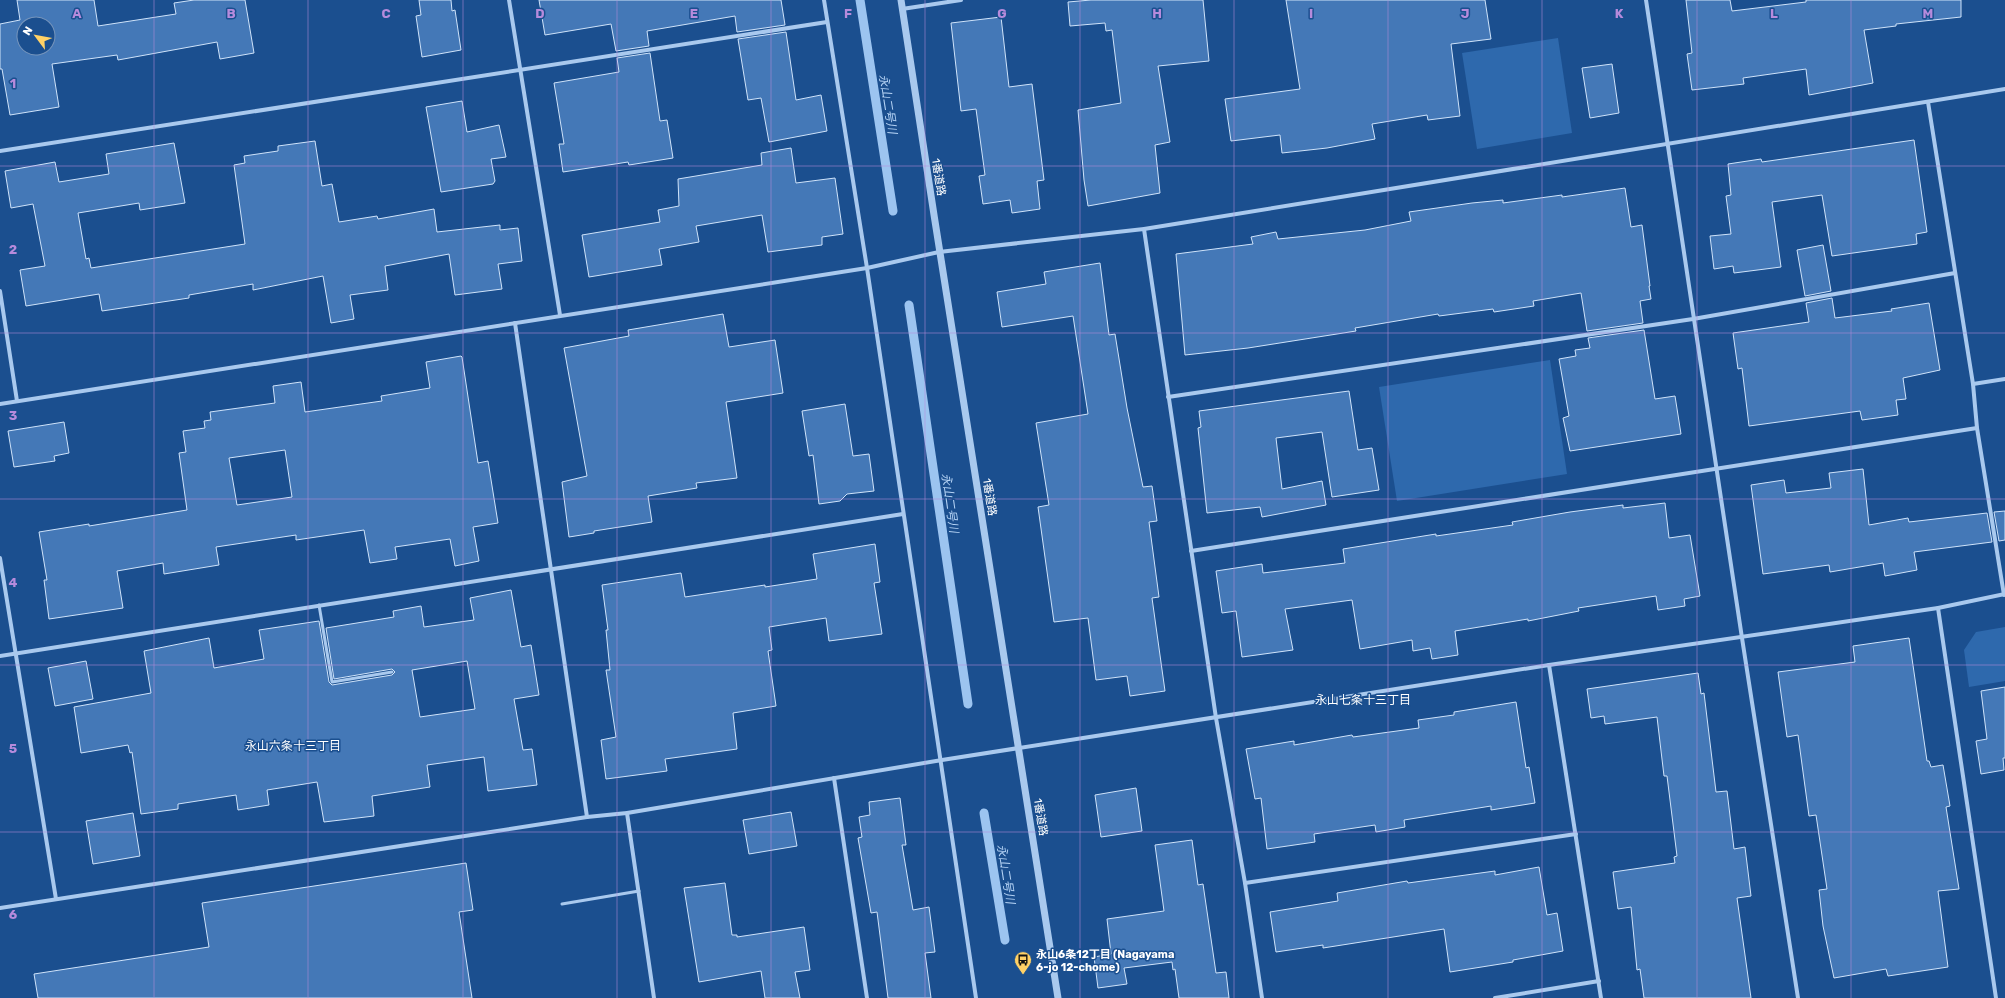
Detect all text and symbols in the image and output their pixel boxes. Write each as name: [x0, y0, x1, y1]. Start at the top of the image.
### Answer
text: A: [72, 6, 82, 21]
text: B: [226, 6, 236, 21]
text: C: [381, 6, 391, 21]
text: D: [535, 6, 545, 21]
text: E: [690, 6, 698, 21]
text: F: [844, 6, 852, 21]
text: G: [997, 6, 1007, 21]
text: H: [1152, 6, 1162, 21]
text: I: [1309, 6, 1313, 21]
text: J: [1461, 6, 1469, 21]
text: K: [1615, 6, 1624, 21]
text: L: [1770, 6, 1778, 21]
text: M: [1923, 6, 1933, 21]
north arrow: [16, 16, 56, 56]
text: N: [20, 24, 36, 38]
water label: 永山二号川: [876, 73, 900, 137]
text: 1: [10, 76, 16, 91]
street label: 1番道路: [929, 157, 948, 197]
text: 2: [9, 242, 17, 257]
text: 3: [9, 408, 18, 423]
water label: 永山二号川: [939, 472, 961, 536]
street label: 1番道路: [980, 477, 999, 517]
text: 4: [9, 575, 18, 590]
district label: 永山七条十三丁目: [1315, 693, 1411, 707]
district label: 永山六条十三丁目: [245, 739, 341, 753]
text: 5: [9, 741, 17, 756]
street label: 1番道路: [1031, 797, 1050, 837]
water label: 永山二号川: [994, 843, 1018, 907]
text: 6: [9, 907, 18, 922]
place label: 永山6条12丁目 (Nagayama 6-jo 12-chome): [1036, 948, 1174, 974]
bus stop icon: 永山6条12丁目 (Nagayama 6-jo 12-chome): [1013, 950, 1033, 975]

